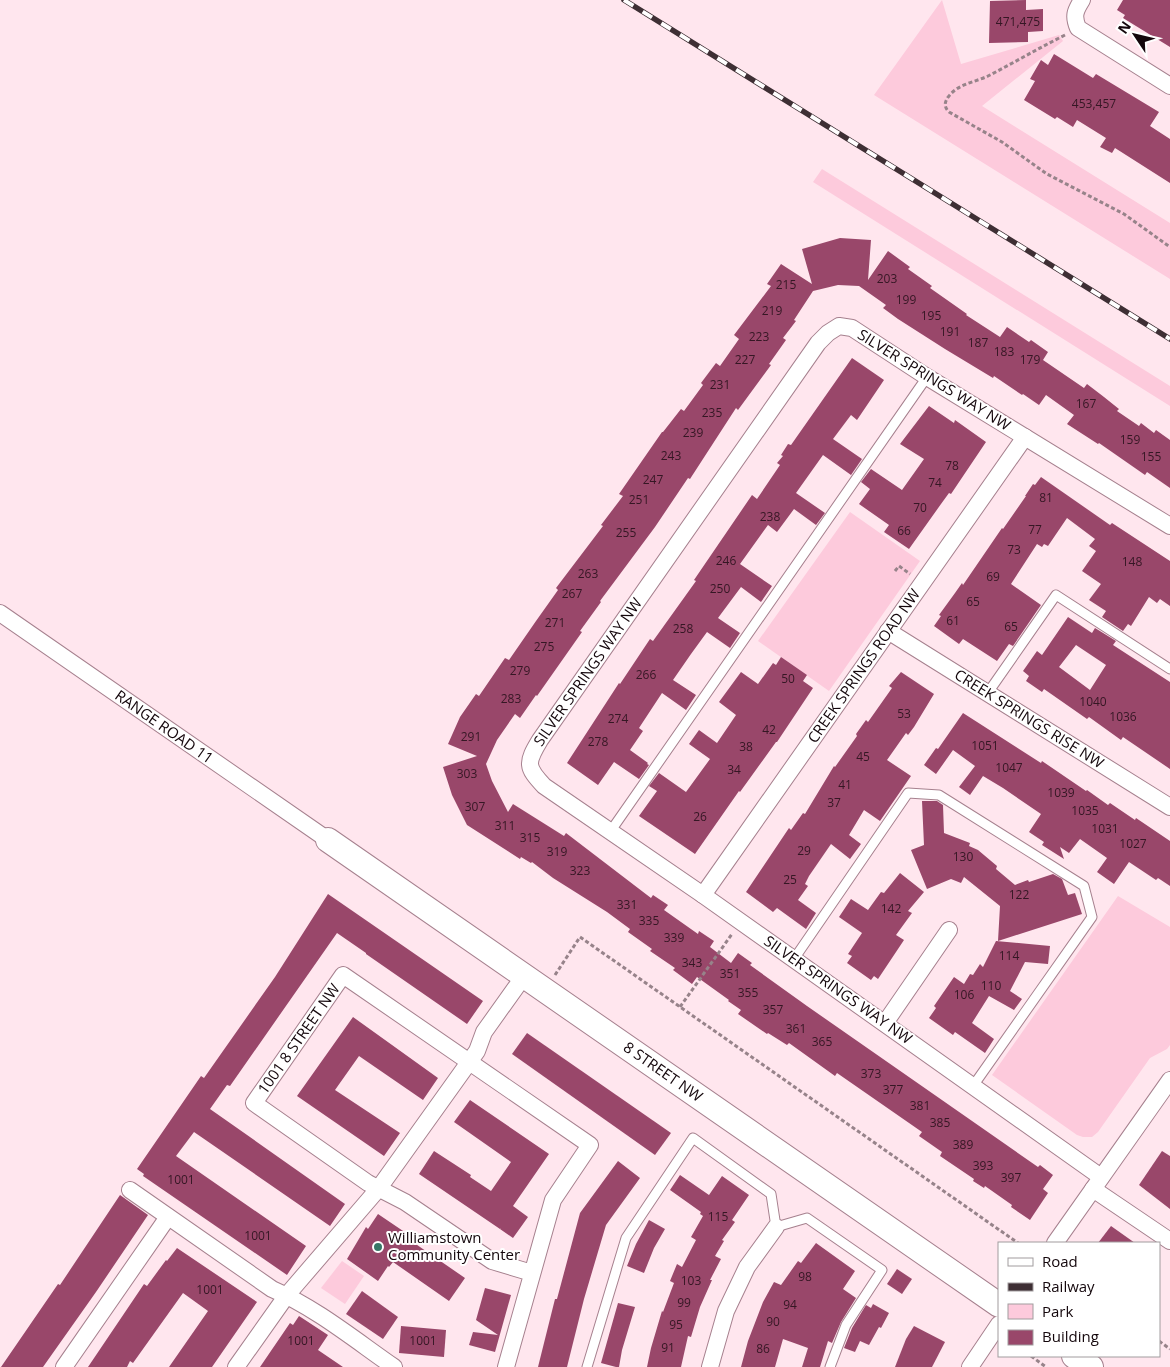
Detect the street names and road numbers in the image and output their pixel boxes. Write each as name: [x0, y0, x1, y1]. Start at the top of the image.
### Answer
street label: SILVER SPRINGS WAY NW: [854, 324, 1015, 434]
street label: CREEK SPRINGS ROAD NW: [802, 584, 924, 746]
street label: SILVER SPRINGS WAY NW: [528, 593, 646, 749]
street label: CREEK SPRINGS RISE NW: [951, 664, 1108, 772]
street label: RANGE ROAD 11: [112, 685, 218, 768]
street label: SILVER SPRINGS WAY NW: [761, 930, 917, 1048]
street label: 1001 8 STREET NW: [253, 979, 344, 1098]
street label: 8 STREET NW: [620, 1037, 707, 1106]

